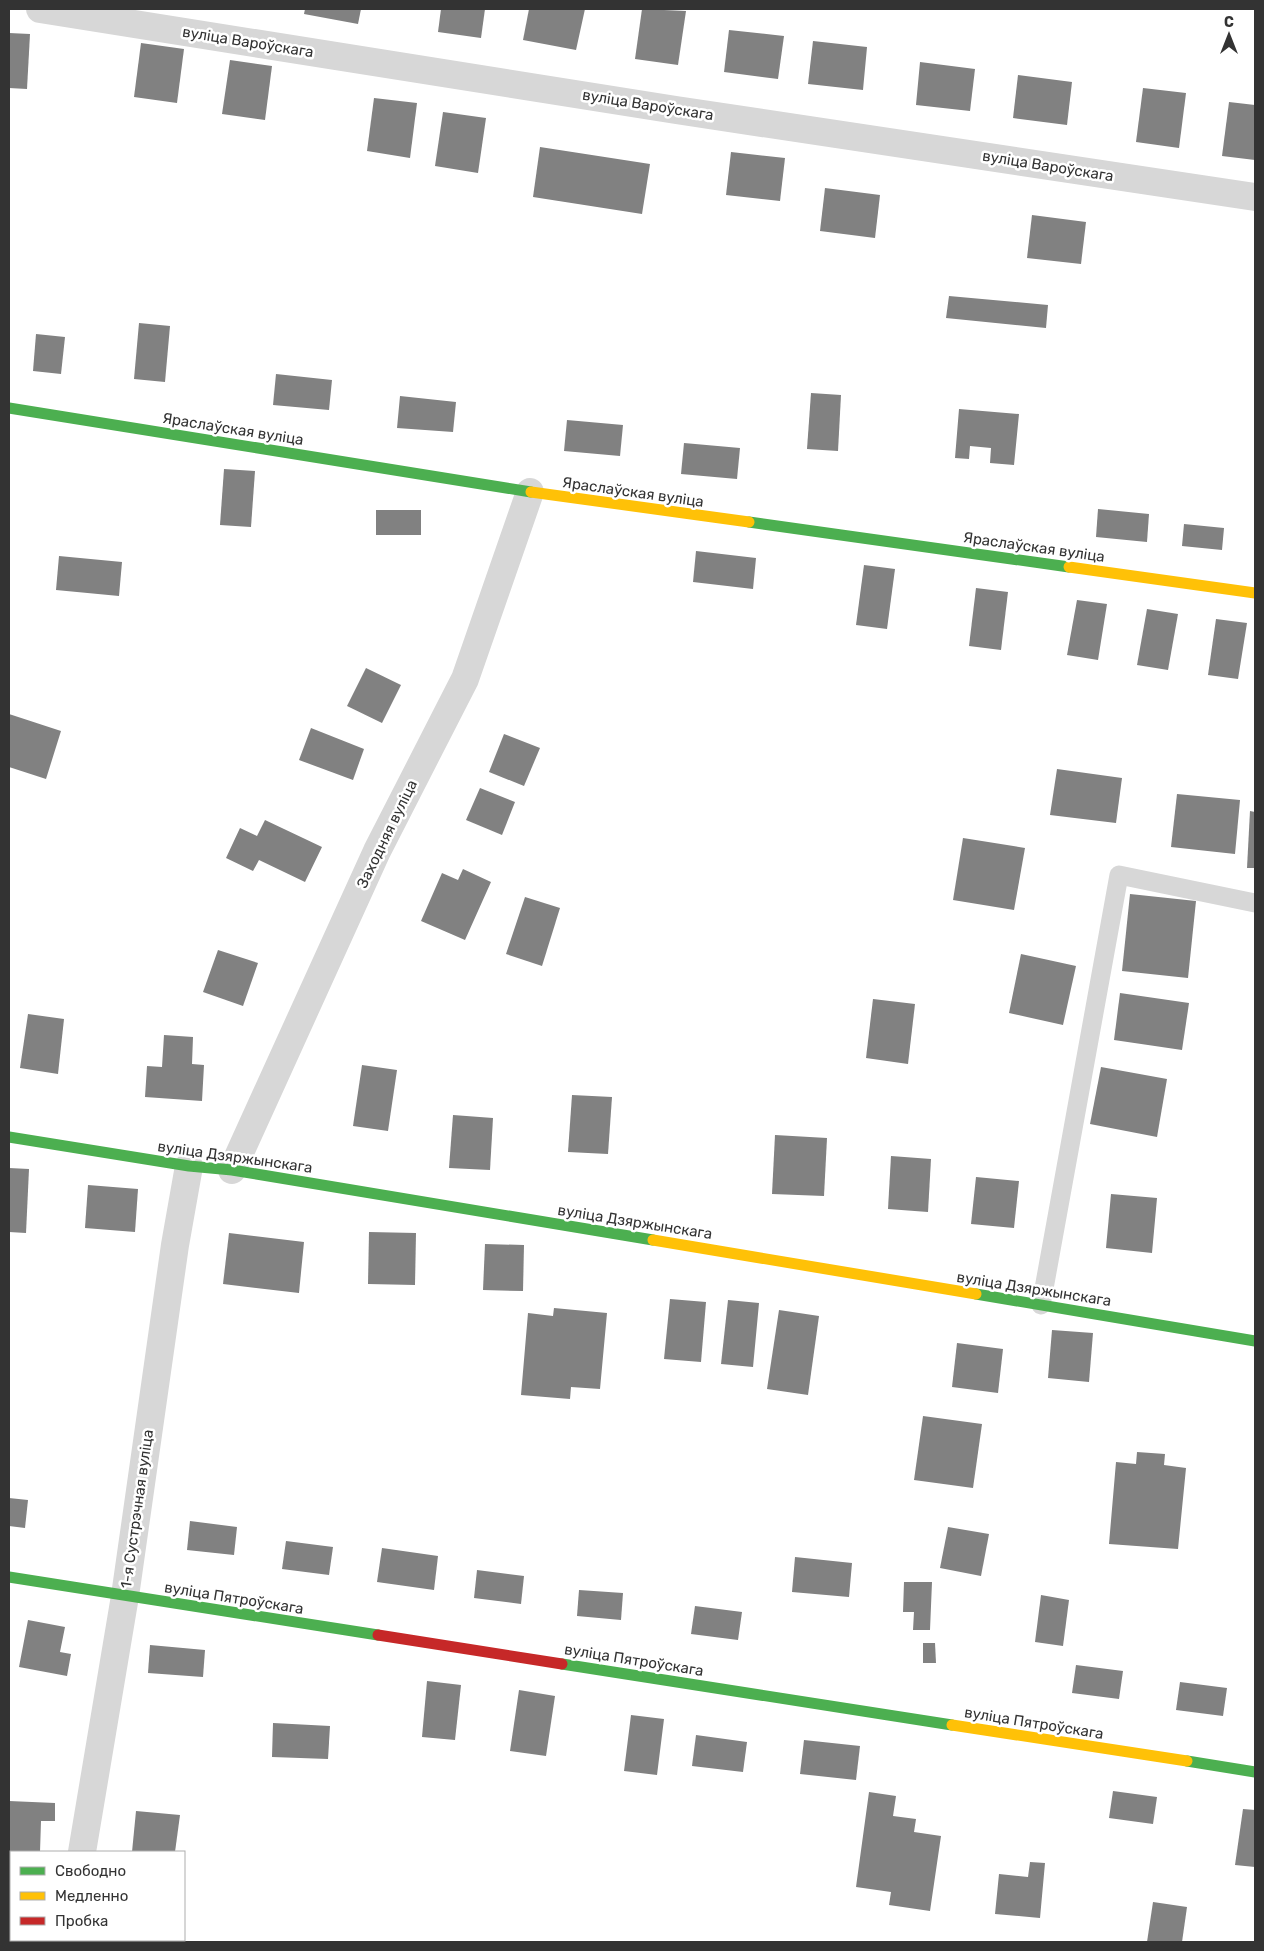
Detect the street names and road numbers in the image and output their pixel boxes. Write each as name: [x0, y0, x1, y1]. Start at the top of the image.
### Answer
street label: вуліца Вароўскага: [181, 23, 315, 61]
street label: вуліца Вароўскага: [581, 86, 715, 124]
street label: вуліца Вароўскага: [981, 147, 1115, 185]
street label: Яраслаўская вуліца: [161, 409, 305, 449]
street label: Яраслаўская вуліца: [561, 473, 705, 511]
street label: Яраслаўская вуліца: [962, 528, 1106, 566]
street label: Заходняя вуліца: [353, 777, 421, 891]
street label: вуліца Дзяржынскага: [156, 1137, 314, 1177]
street label: вуліца Дзяржынскага: [556, 1201, 714, 1243]
street label: вуліца Дзяржынскага: [955, 1268, 1113, 1310]
street label: 1-я Сустрэчная вуліца: [117, 1428, 157, 1590]
street label: вуліца Пятроўскага: [163, 1578, 305, 1618]
street label: вуліца Пятроўскага: [563, 1640, 705, 1680]
street label: вуліца Пятроўскага: [963, 1703, 1105, 1743]

